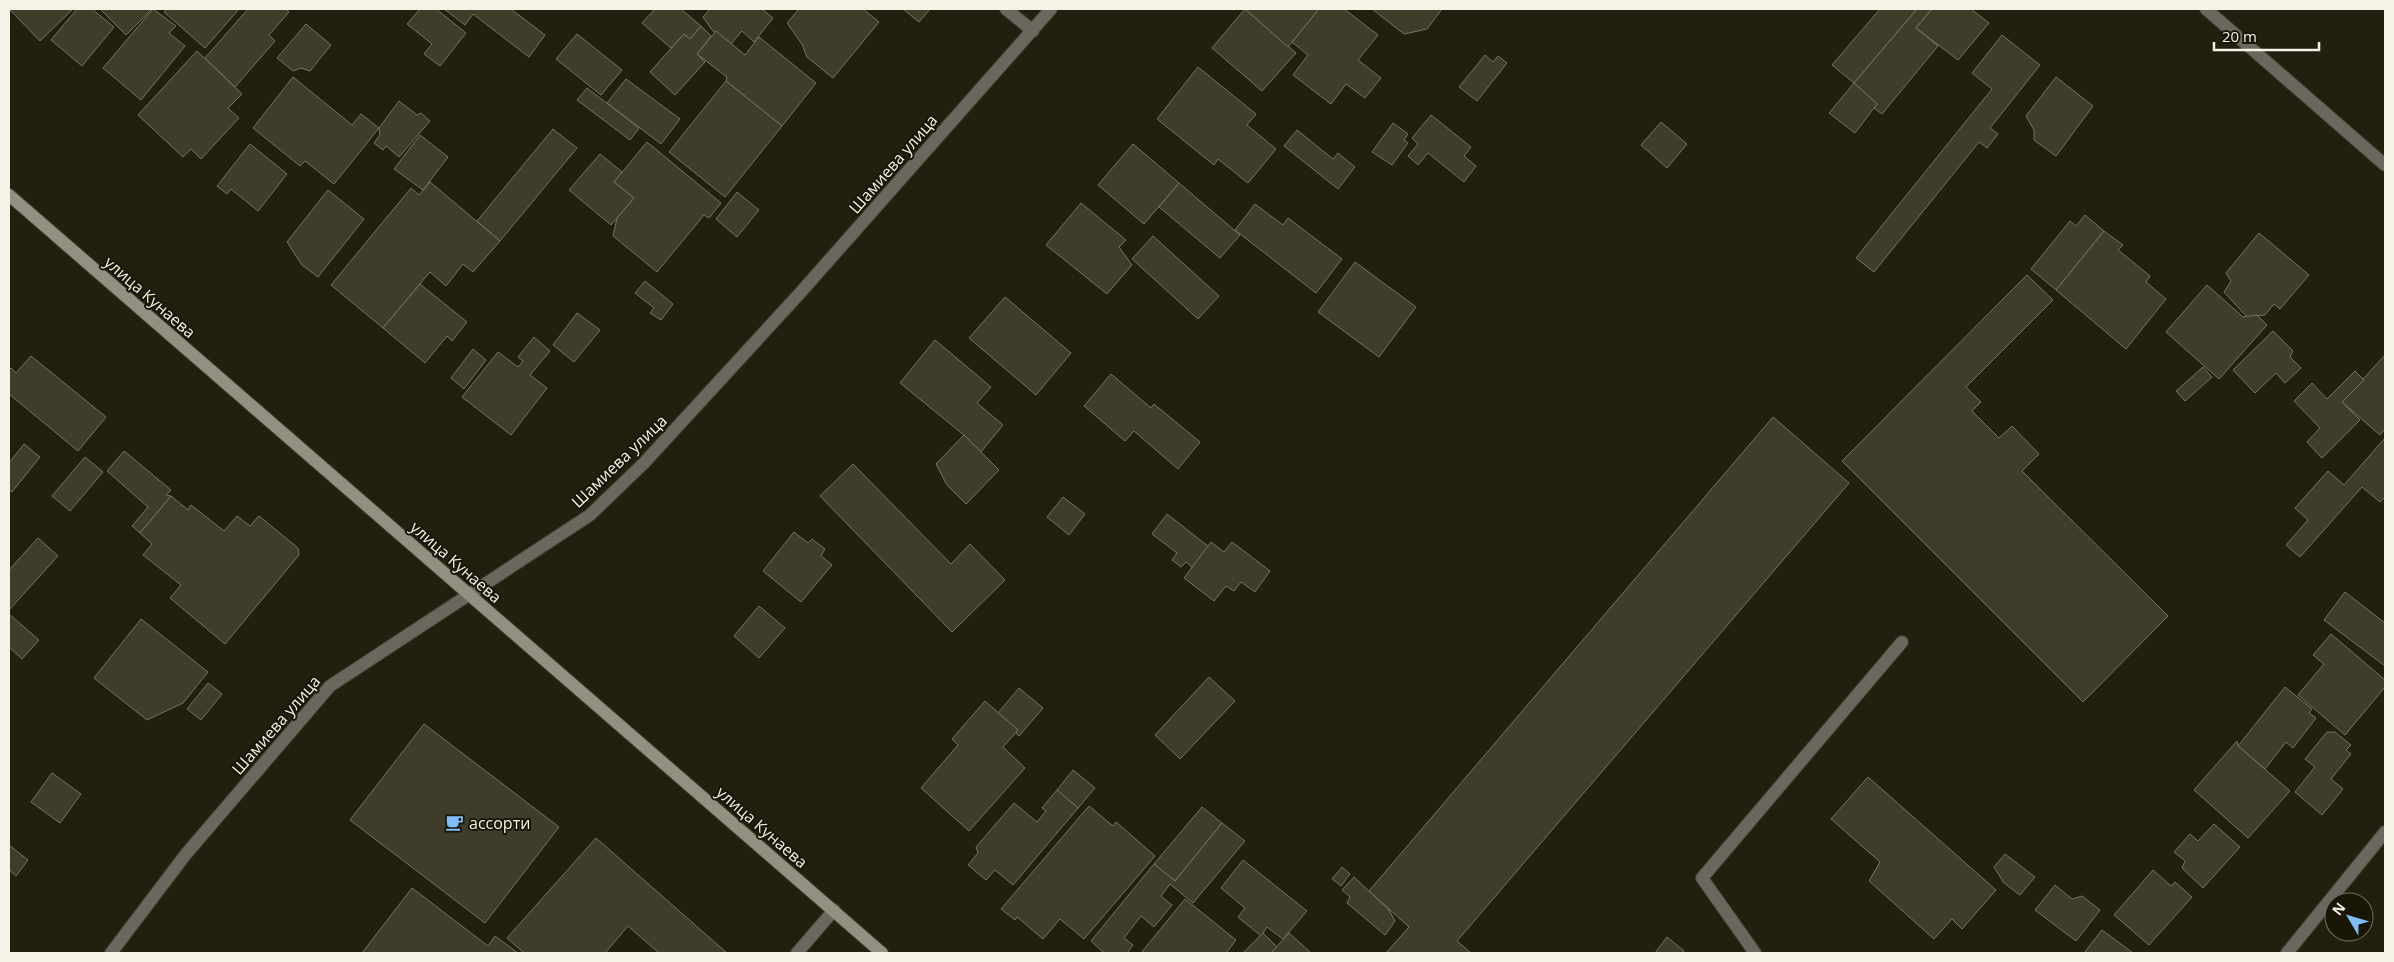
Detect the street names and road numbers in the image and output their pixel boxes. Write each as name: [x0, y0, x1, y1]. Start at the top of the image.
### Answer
street label: Шамиева улица: [844, 110, 942, 218]
street label: улица Кунаева: [100, 251, 200, 343]
street label: Шамиева улица: [566, 410, 672, 512]
street label: улица Кунаева: [406, 516, 506, 608]
street label: Шамиева улица: [227, 671, 325, 779]
street label: улица Кунаева: [712, 781, 812, 873]

